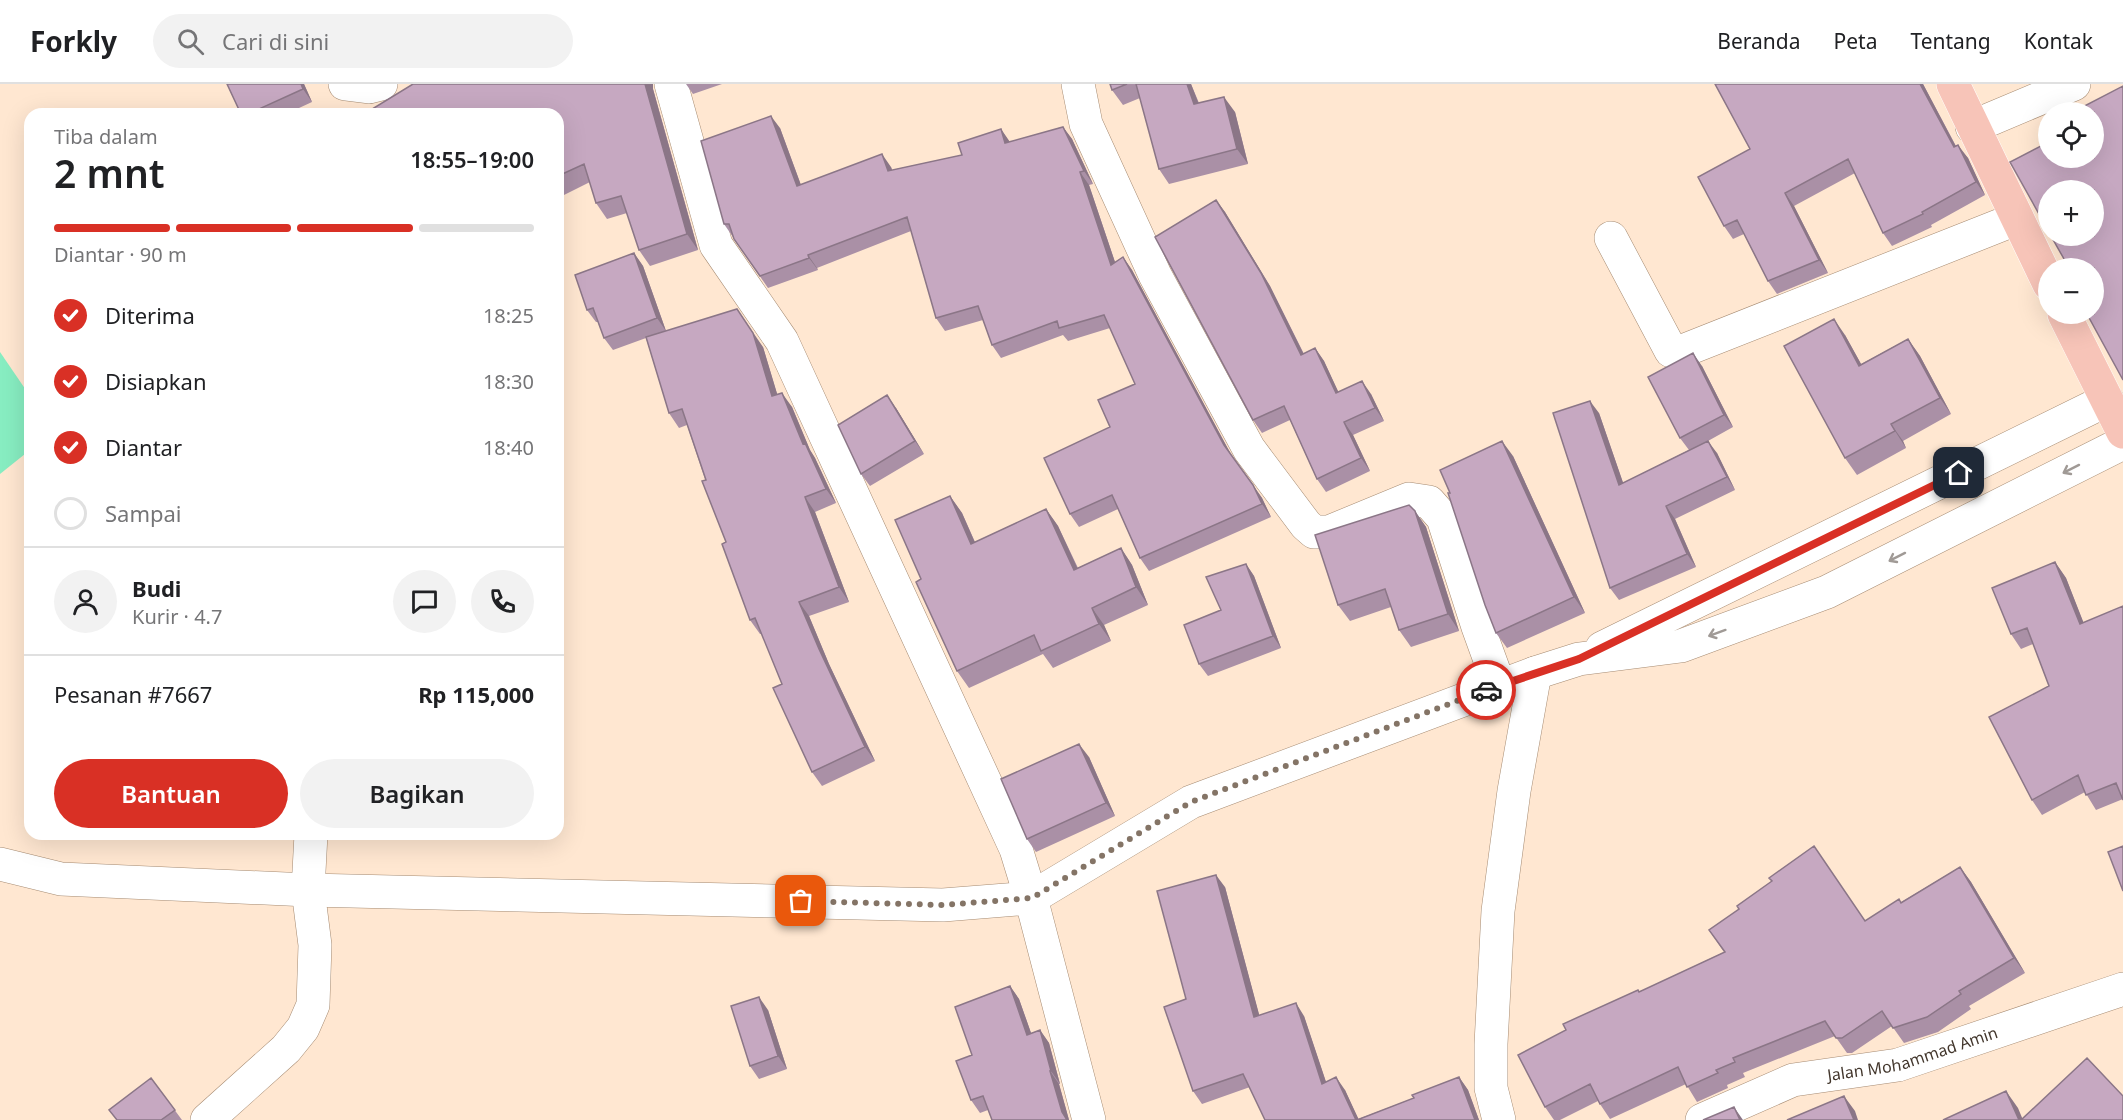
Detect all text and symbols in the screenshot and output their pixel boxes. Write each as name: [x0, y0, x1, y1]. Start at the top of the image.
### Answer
search box: [153, 14, 573, 68]
text: Forkly: [30, 22, 117, 60]
icon: search: [174, 25, 207, 58]
text: Cari di sini: [222, 26, 329, 56]
text: Beranda: [1717, 27, 1801, 55]
text: Peta: [1834, 27, 1877, 55]
text: Tentang: [1910, 27, 1991, 55]
text: Kontak: [2024, 27, 2093, 55]
map controls: [2038, 102, 2104, 324]
button: locate: [2038, 102, 2104, 168]
text: Tiba dalam: [54, 123, 158, 150]
text: 18:55–19:00: [410, 144, 534, 174]
text: 2 mnt: [54, 146, 165, 199]
button: +: [2038, 180, 2104, 246]
text: Diantar · 90 m: [54, 241, 187, 268]
button: −: [2038, 258, 2104, 324]
icon: check: [54, 299, 87, 332]
text: Diterima: [105, 300, 195, 330]
text: 18:25: [483, 302, 534, 329]
icon: check: [54, 365, 87, 398]
text: Disiapkan: [105, 366, 207, 396]
text: 18:30: [483, 368, 534, 395]
icon: check: [54, 431, 87, 464]
text: Diantar: [105, 432, 182, 462]
text: 18:40: [483, 434, 534, 461]
pin: [1933, 447, 1984, 498]
icon: home: [1942, 456, 1975, 489]
one-way arrow: [2062, 464, 2080, 476]
text: Sampai: [105, 498, 182, 528]
one-way arrow: [1888, 552, 1906, 563]
button: person: [54, 570, 117, 633]
button: chat: [393, 570, 456, 633]
button: phone: [471, 570, 534, 633]
text: Budi: [132, 573, 181, 603]
text: Kurir · 4.7: [132, 603, 222, 630]
one-way arrow: [1708, 628, 1727, 639]
courier: [1456, 660, 1516, 720]
icon: car: [1470, 674, 1503, 707]
text: Pesanan #7667: [54, 679, 212, 709]
text: Rp 115,000: [418, 679, 534, 709]
button: Bantuan: [54, 759, 288, 828]
button: Bagikan: [300, 759, 534, 828]
pin: [775, 875, 826, 926]
icon: bag: [784, 884, 817, 917]
street label: Jalan Mohammad Amin: [1824, 1021, 2000, 1086]

